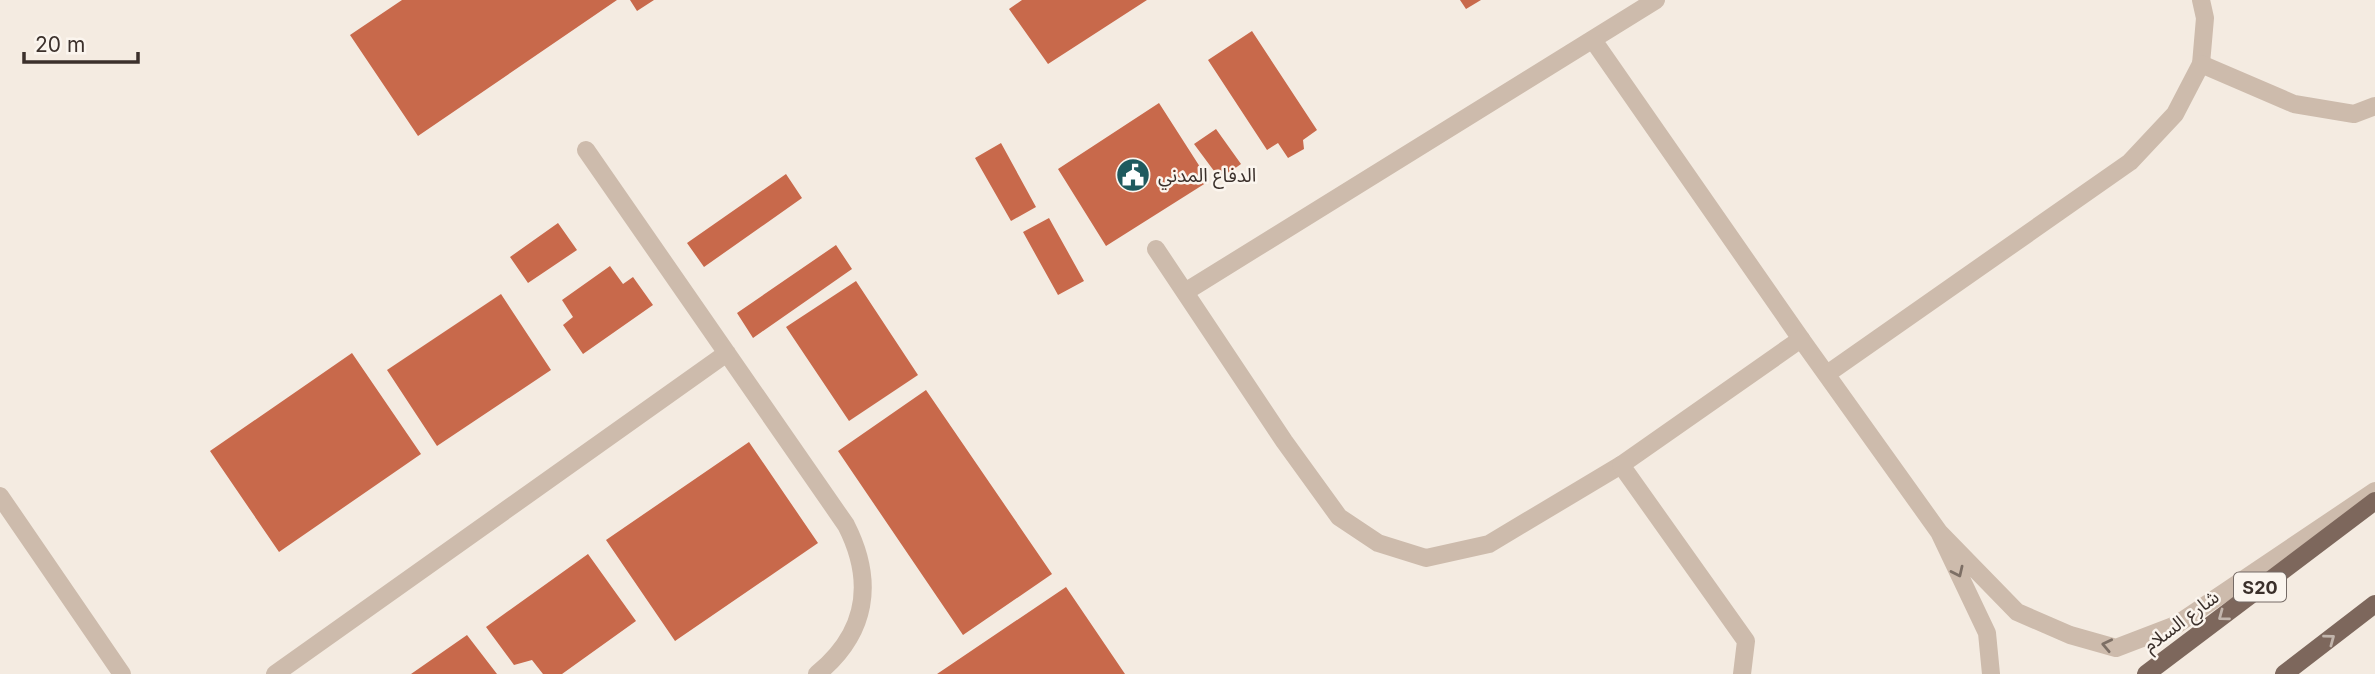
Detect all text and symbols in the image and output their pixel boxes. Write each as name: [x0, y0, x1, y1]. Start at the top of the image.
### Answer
scale bar: [24, 21, 138, 65]
text: 20 m: [35, 32, 85, 57]
public building icon: الدفاع المدني: [1114, 156, 1152, 194]
place label: الدفاع المدني: [1158, 164, 1256, 190]
one-way arrow: [1950, 565, 1964, 577]
road number: S20: [2234, 572, 2286, 602]
street label: شارع السلام: [2139, 585, 2225, 659]
one-way arrow: [2218, 607, 2231, 620]
one-way arrow: [2322, 635, 2334, 648]
one-way arrow: [2101, 638, 2113, 653]

